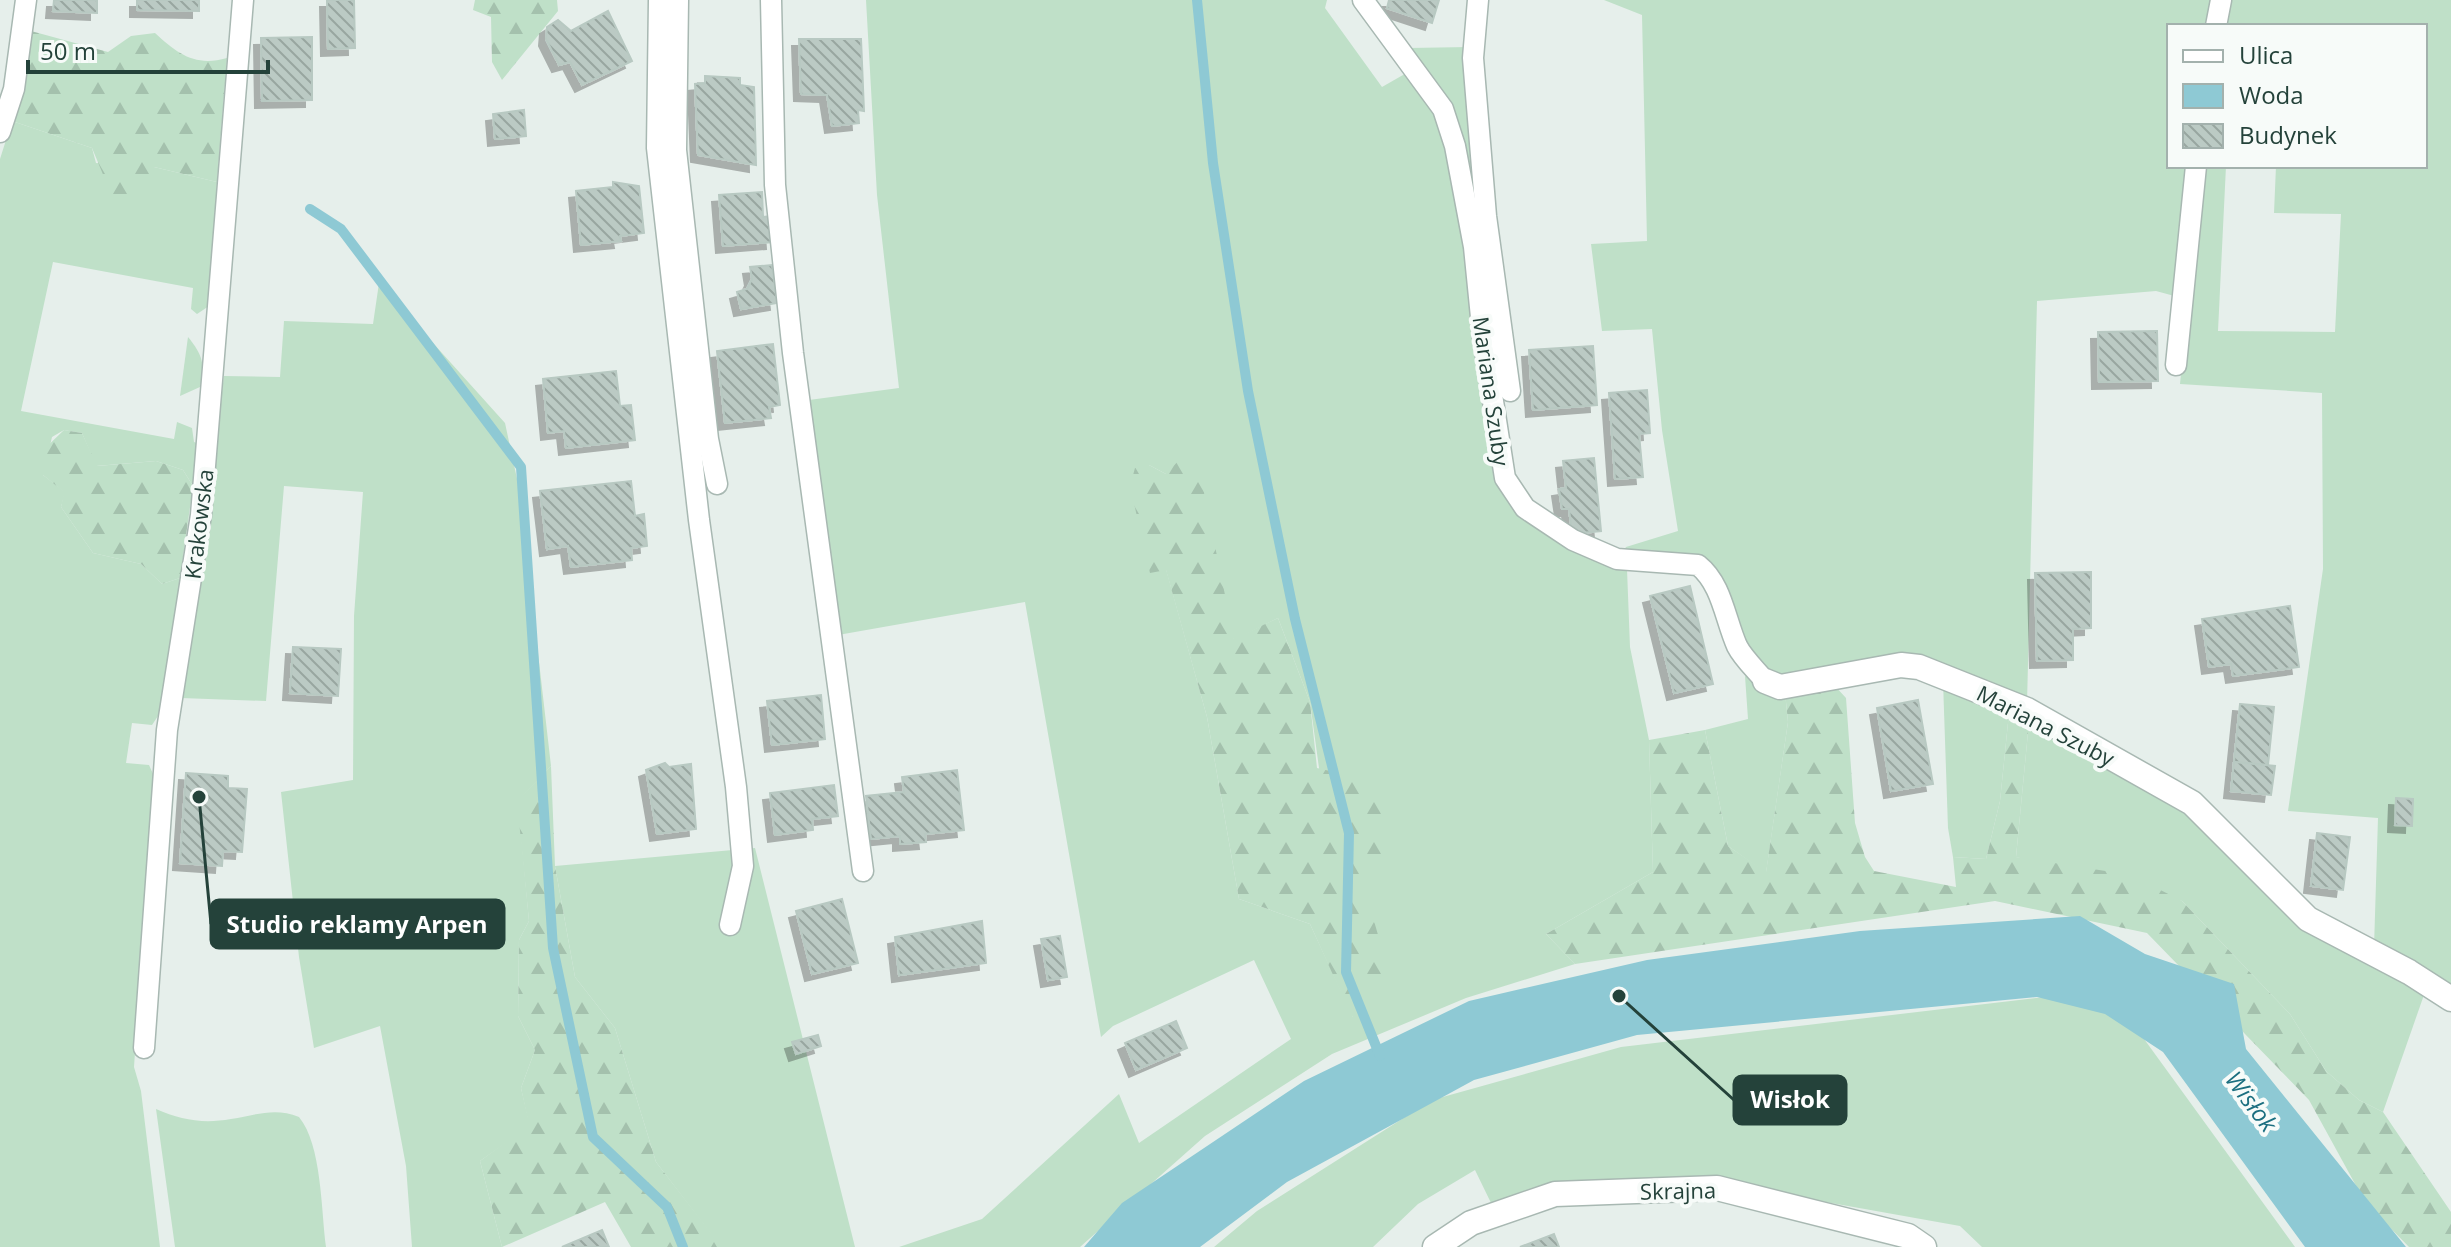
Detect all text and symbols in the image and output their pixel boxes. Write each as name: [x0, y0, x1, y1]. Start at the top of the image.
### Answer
scale bar: [28, 24, 268, 74]
legend: [2167, 24, 2427, 168]
text: 50 m: [40, 34, 96, 67]
text: Ulica: [2239, 38, 2293, 71]
text: Woda: [2239, 78, 2304, 111]
text: Budynek: [2239, 118, 2337, 151]
street label: Mariana Szuby: [1467, 314, 1517, 469]
street label: Krakowska: [176, 467, 220, 581]
street label: Mariana Szuby: [1972, 677, 2121, 773]
callout: Studio reklamy Arpen: [211, 900, 504, 948]
text: Studio reklamy Arpen: [227, 907, 487, 940]
water label: Wisłok: [2218, 1064, 2286, 1139]
callout: Wisłok: [1734, 1076, 1846, 1124]
text: Wisłok: [1750, 1082, 1830, 1115]
street label: Skrajna: [1640, 1174, 1716, 1206]

